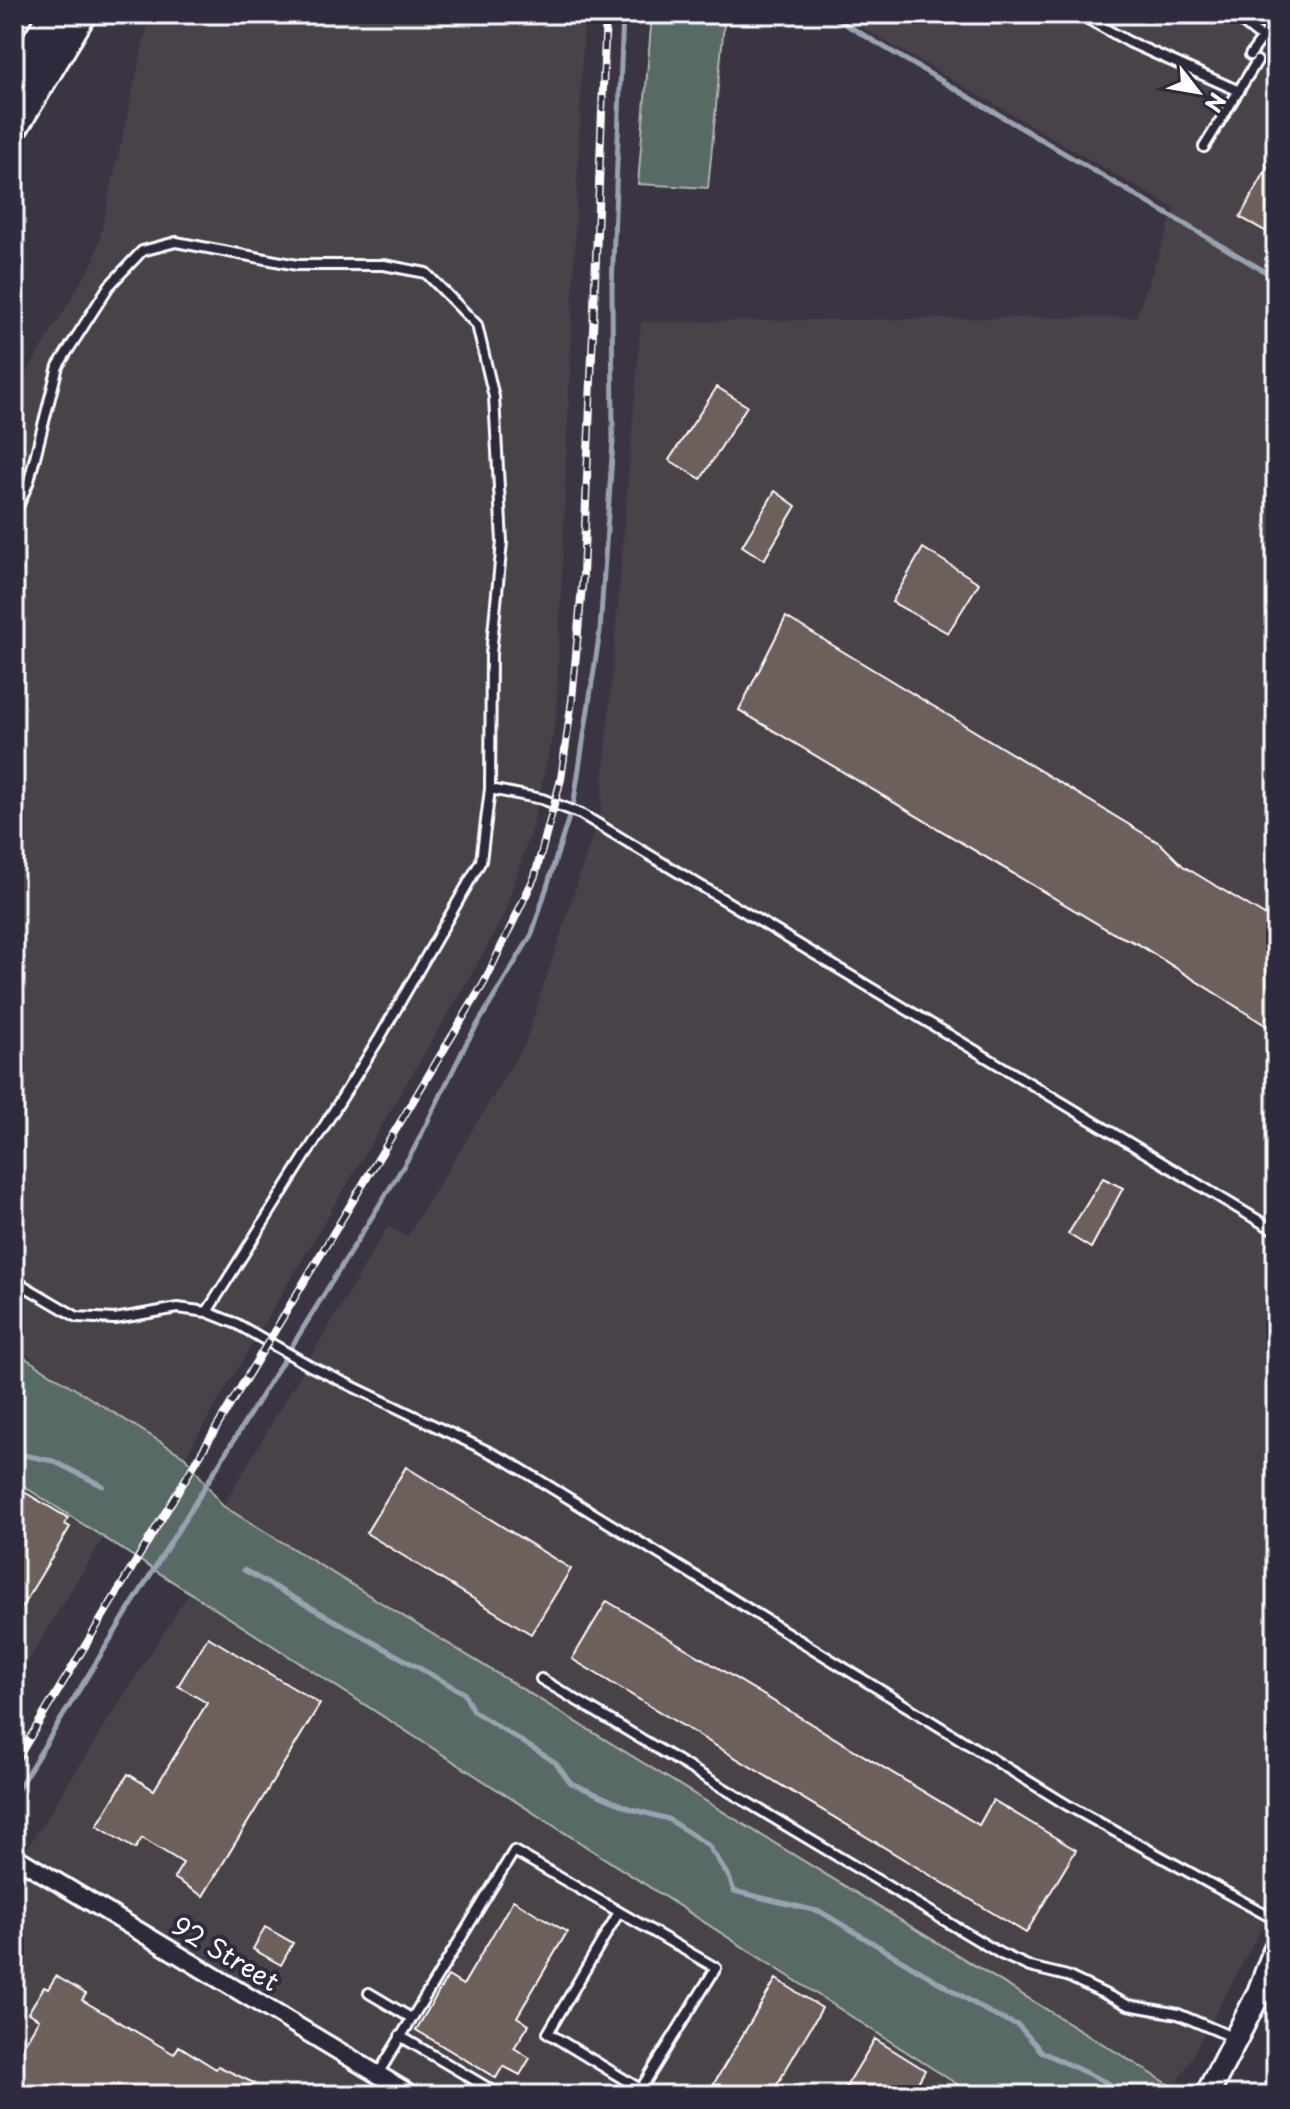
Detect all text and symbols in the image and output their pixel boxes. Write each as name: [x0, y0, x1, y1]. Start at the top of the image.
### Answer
north arrow: [1158, 52, 1238, 132]
text: N: [1198, 87, 1235, 119]
street label: 92 Street: [165, 1906, 287, 2000]

